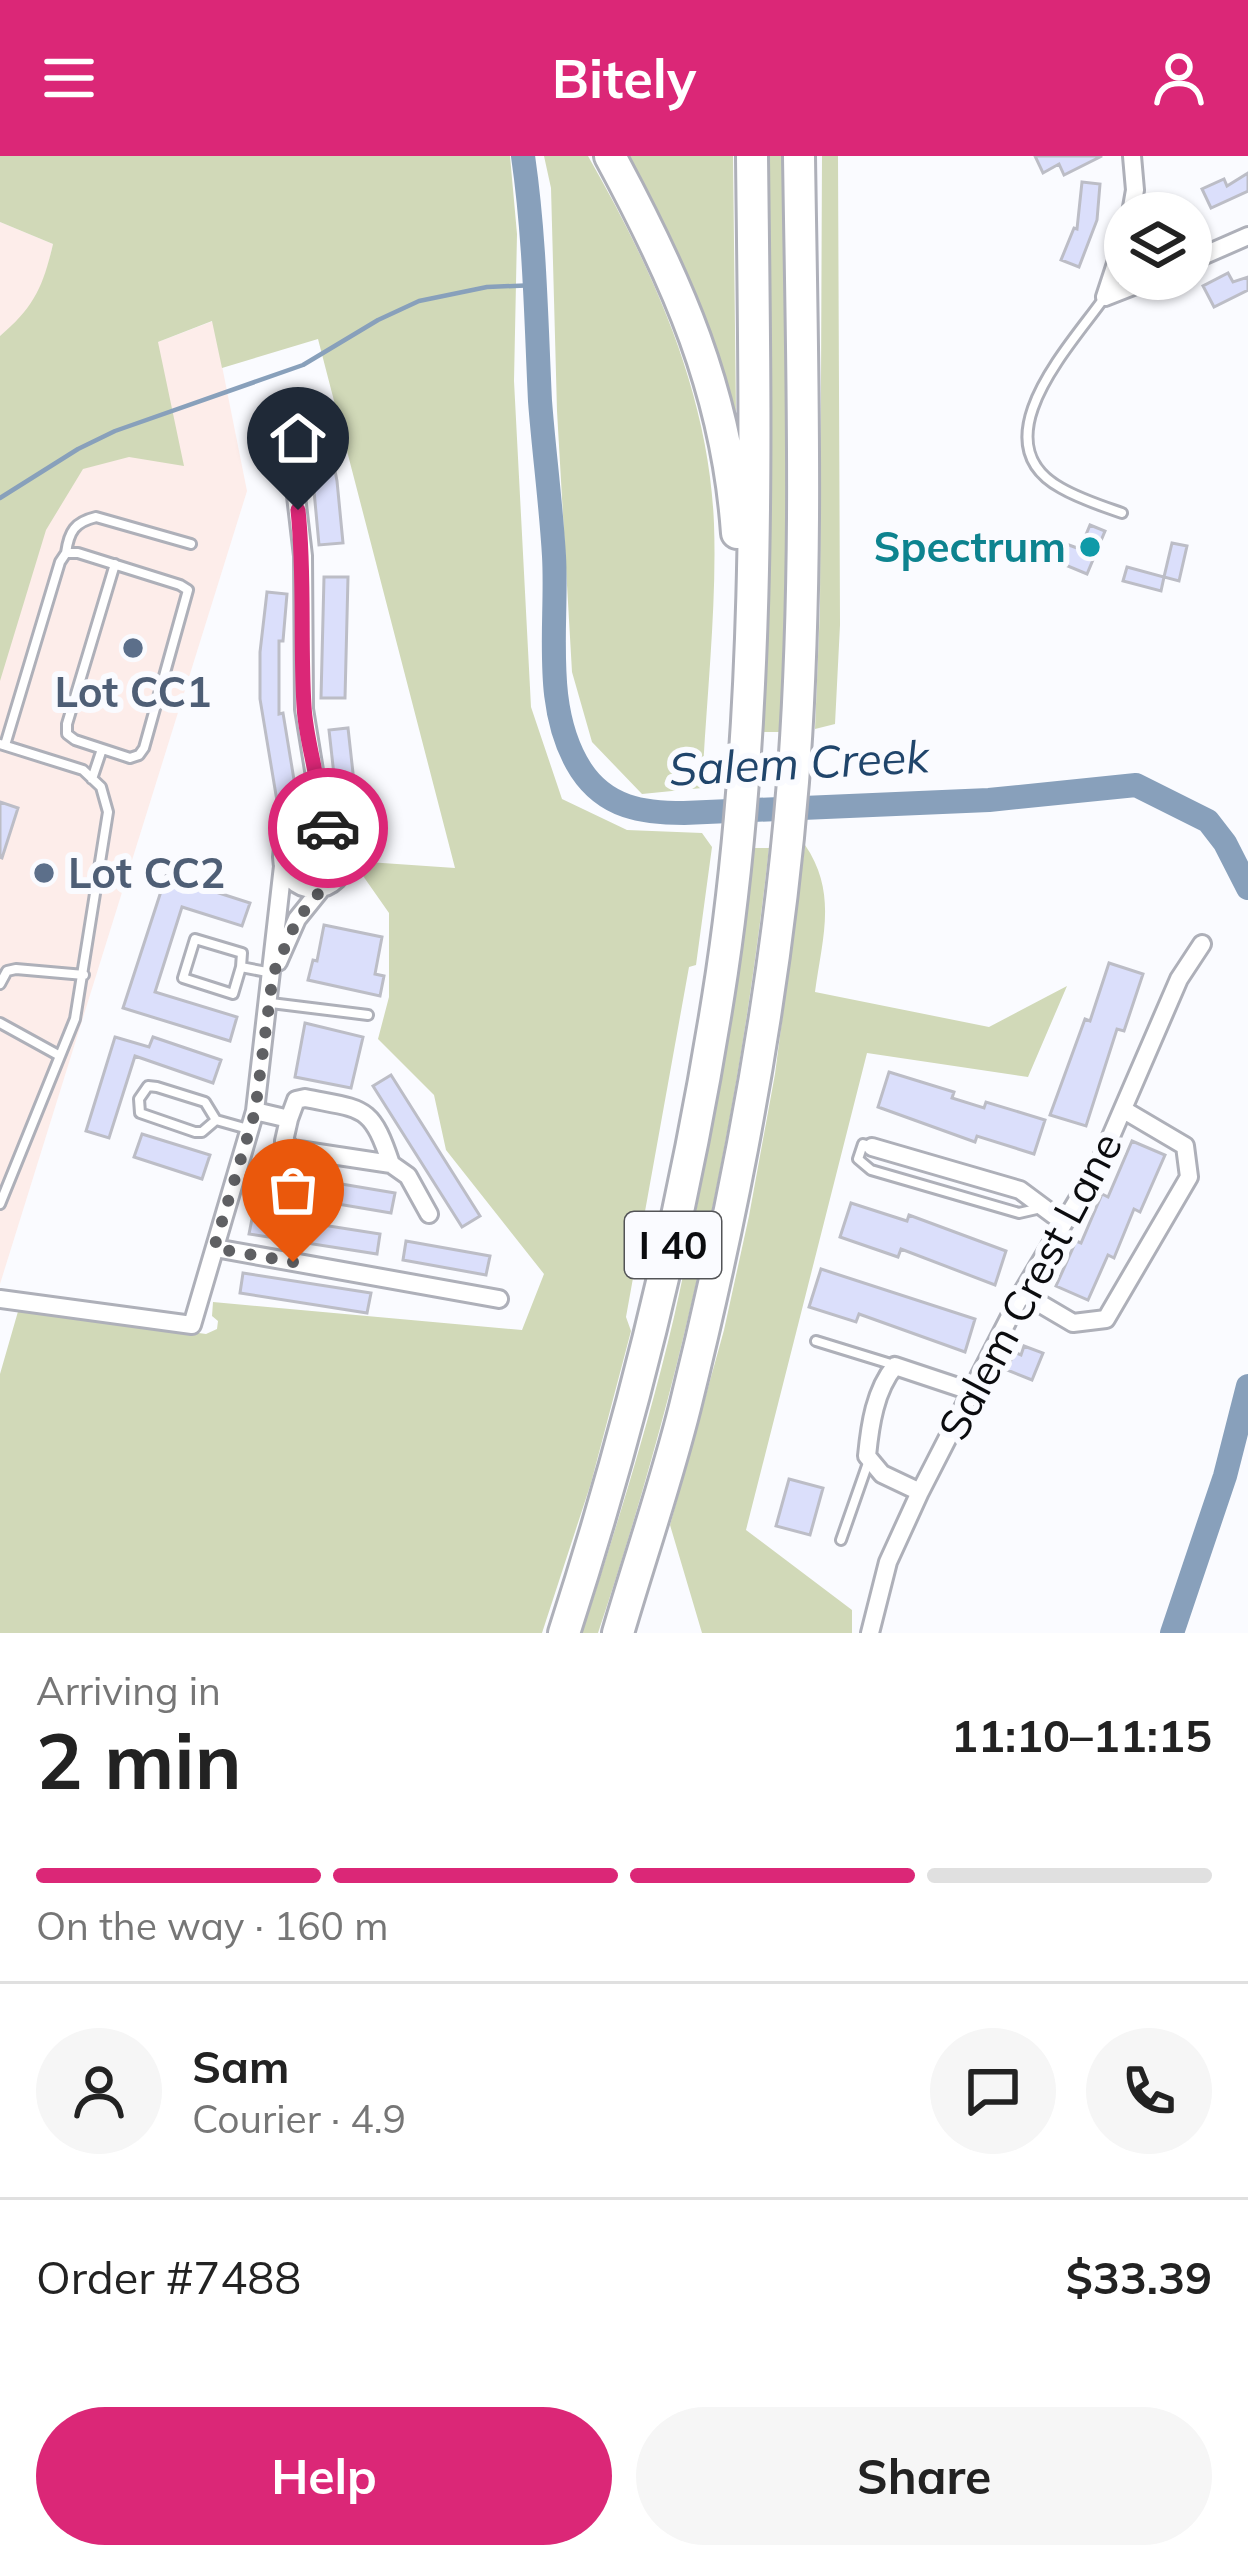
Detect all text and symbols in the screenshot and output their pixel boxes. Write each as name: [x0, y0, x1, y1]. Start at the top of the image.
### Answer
text: Bitely: [552, 44, 696, 112]
icon: menu: [36, 45, 102, 111]
icon: person: [1146, 45, 1212, 111]
map controls: [1104, 192, 1212, 300]
button: layers: [1104, 192, 1212, 300]
pin: [247, 387, 349, 510]
icon: home: [265, 405, 331, 471]
place label: Spectrum: [873, 520, 1066, 573]
marker: Spectrum: [1077, 534, 1103, 560]
marker: Lot CC1: [120, 635, 146, 661]
place label: Lot CC1: [54, 665, 212, 718]
water label: Salem Creek: [667, 727, 932, 797]
courier: [268, 768, 388, 888]
icon: car: [295, 795, 361, 861]
place label: Lot CC2: [68, 846, 225, 899]
marker: Lot CC2: [31, 860, 57, 886]
street label: Salem Crest Lane: [926, 1123, 1133, 1449]
pin: [242, 1139, 344, 1262]
icon: bag: [260, 1157, 326, 1223]
road number: I 40: [625, 1212, 721, 1278]
text: Arriving in: [36, 1666, 221, 1715]
text: 11:10–11:15: [951, 1707, 1212, 1763]
text: 2 min: [36, 1711, 242, 1809]
text: On the way · 160 m: [36, 1901, 388, 1950]
button: person: [36, 2028, 162, 2154]
button: chat: [930, 2028, 1056, 2154]
button: phone: [1086, 2028, 1212, 2154]
text: Sam: [192, 2038, 289, 2094]
text: Courier · 4.9: [192, 2094, 406, 2143]
text: Order #7488: [36, 2249, 301, 2305]
text: $33.39: [1066, 2249, 1212, 2305]
button: Help: [36, 2407, 612, 2545]
button: Share: [636, 2407, 1212, 2545]

